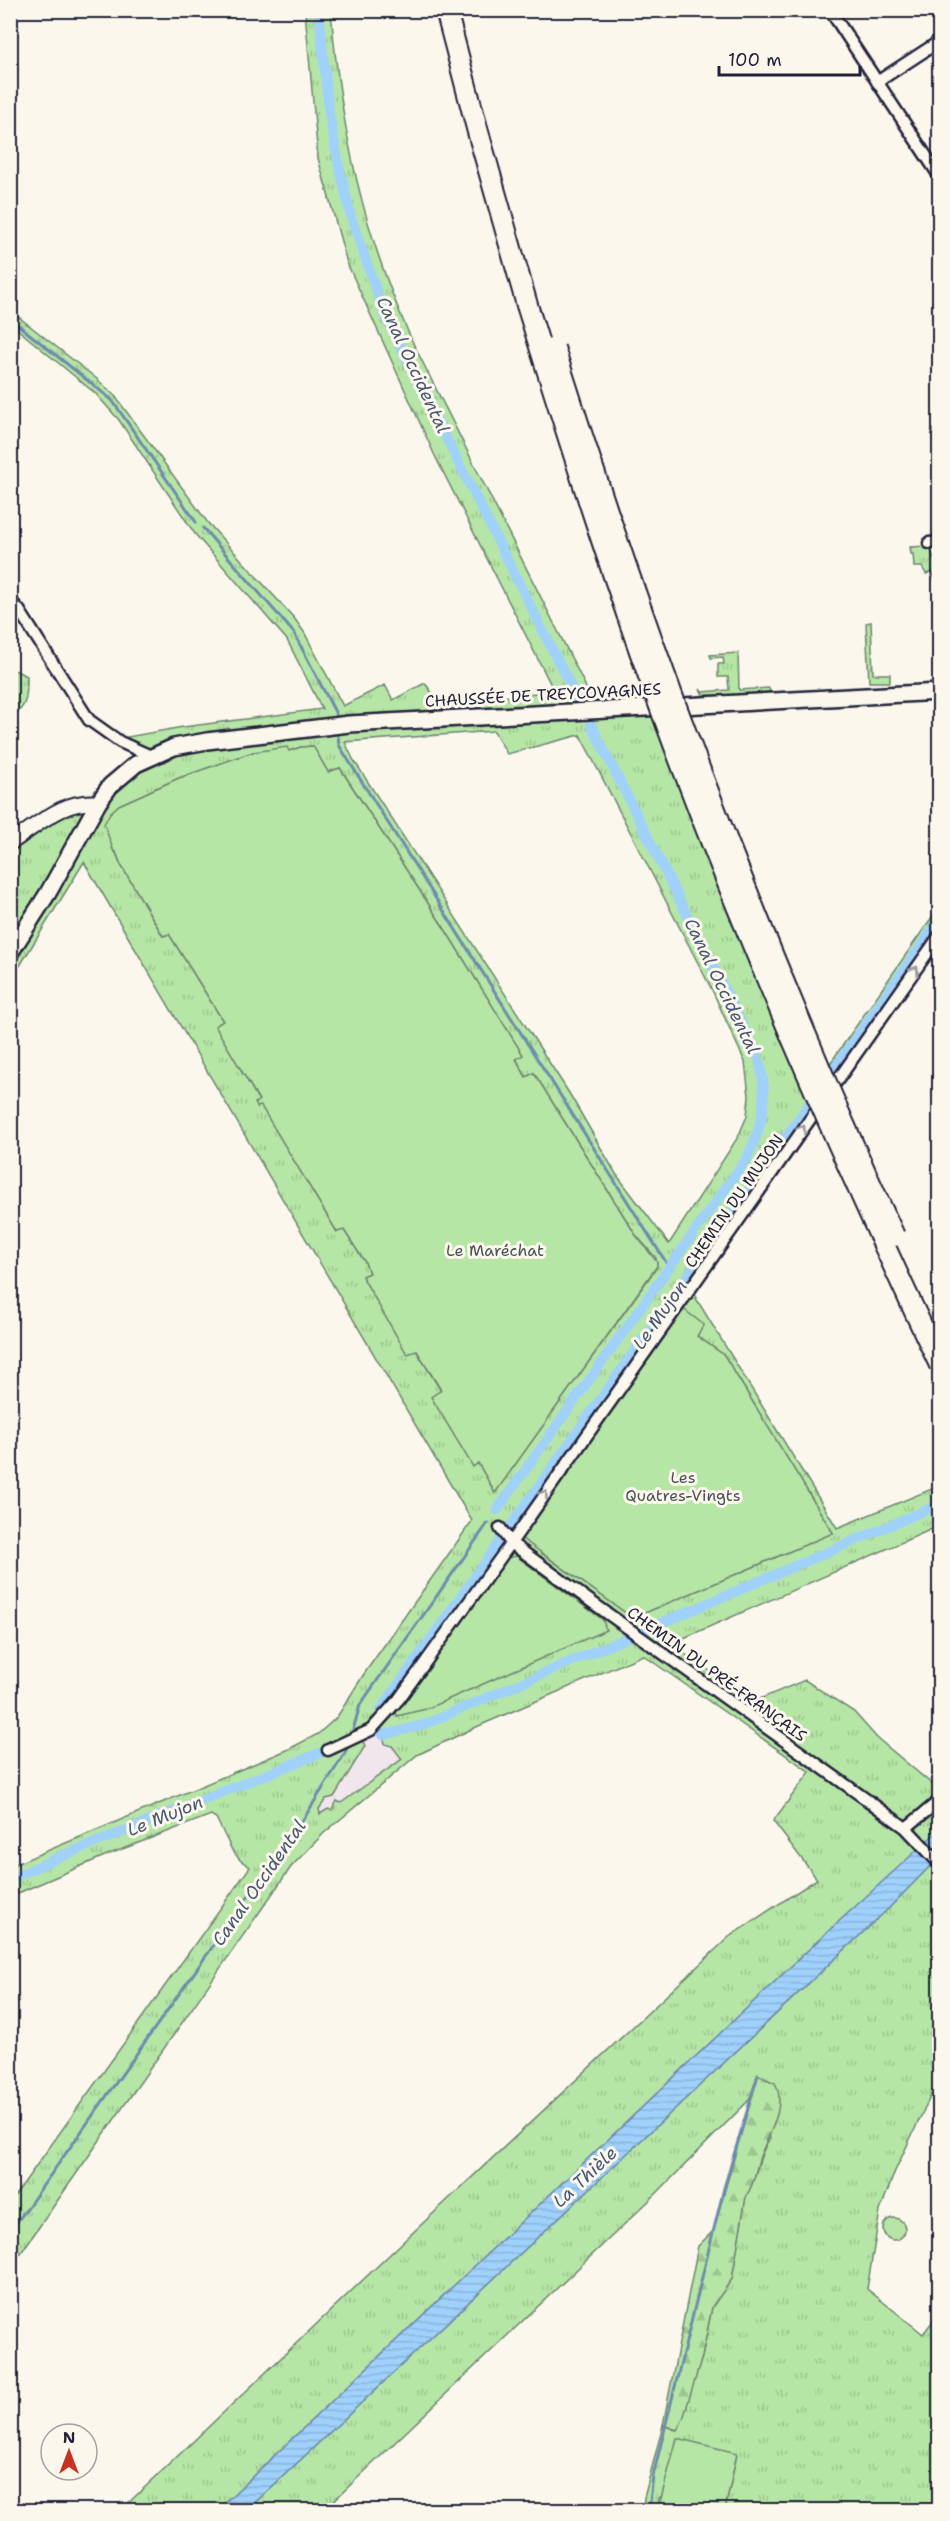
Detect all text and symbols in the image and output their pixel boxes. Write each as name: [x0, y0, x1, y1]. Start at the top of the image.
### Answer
scale bar: [719, 39, 860, 77]
text: 100 m: [728, 48, 782, 72]
water label: Canal Occidental: [371, 293, 455, 438]
street label: CHAUSSÉE DE TREYCOVAGNES: [424, 678, 662, 712]
water label: Canal Occidental: [679, 914, 765, 1058]
one-way arrow: [908, 966, 919, 977]
one-way arrow: [795, 1125, 806, 1136]
street label: CHEMIN DU MUJON: [680, 1130, 788, 1272]
park label: Le Maréchat: [446, 1240, 544, 1261]
water label: Le Mujon: [627, 1275, 693, 1355]
park label: Les Quatres-Vingts: [625, 1467, 741, 1506]
one-way arrow: [537, 1490, 548, 1501]
street label: CHEMIN DU PRÉ-FRANÇAIS: [623, 1602, 811, 1746]
water label: Le Mujon: [124, 1790, 206, 1842]
water label: Canal Occidental: [207, 1815, 312, 1951]
water label: La Thièle: [548, 2141, 622, 2213]
north arrow: [39, 2422, 99, 2482]
text: N: [63, 2427, 75, 2448]

